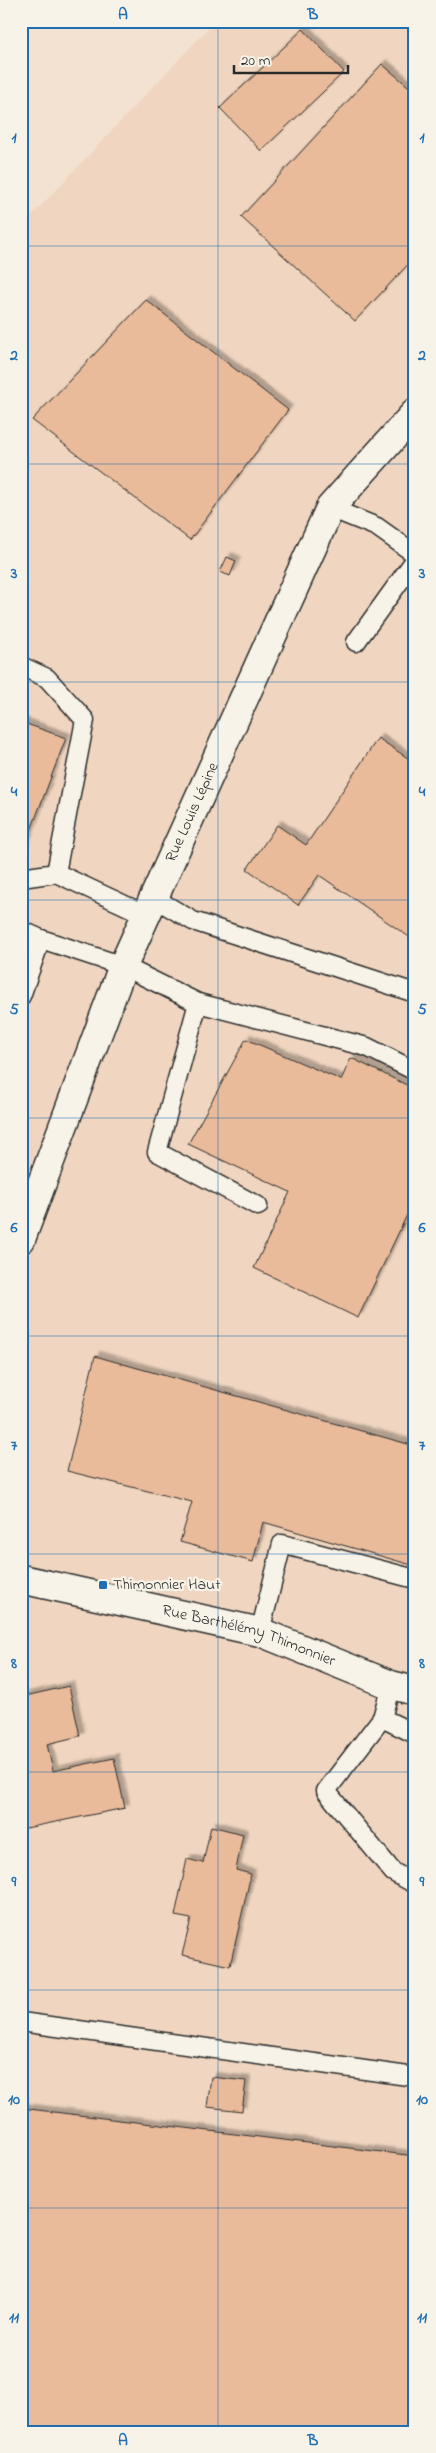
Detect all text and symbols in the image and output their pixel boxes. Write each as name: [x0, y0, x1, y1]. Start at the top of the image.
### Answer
text: A: [118, 3, 128, 27]
text: B: [307, 3, 319, 27]
scale bar: [234, 42, 347, 74]
text: 20 m: [241, 50, 271, 72]
text: 1: [11, 126, 17, 150]
text: 1: [419, 126, 425, 150]
text: 2: [9, 344, 18, 368]
text: 2: [417, 344, 426, 368]
text: 3: [10, 562, 18, 586]
text: 3: [418, 562, 426, 586]
street label: Rue Louis Lépine: [159, 758, 226, 866]
text: 4: [10, 780, 18, 804]
text: 4: [418, 780, 426, 804]
text: 5: [9, 998, 19, 1022]
text: 5: [417, 998, 427, 1022]
text: 6: [9, 1216, 18, 1240]
text: 6: [417, 1216, 426, 1240]
text: 7: [11, 1434, 18, 1458]
text: 7: [419, 1434, 426, 1458]
place label: Thimonnier Haut: [113, 1573, 221, 1597]
marker: Thimonnier Haut: [97, 1579, 109, 1591]
street label: Rue Barthélémy Thimonnier: [160, 1599, 339, 1673]
text: 8: [10, 1652, 17, 1676]
text: 8: [418, 1652, 425, 1676]
text: 9: [11, 1870, 17, 1894]
text: 9: [419, 1870, 425, 1894]
text: 10: [8, 2088, 20, 2112]
text: 10: [416, 2088, 428, 2112]
text: 11: [9, 2306, 20, 2330]
text: 11: [417, 2306, 428, 2330]
text: A: [118, 2429, 128, 2453]
text: B: [307, 2429, 319, 2453]

